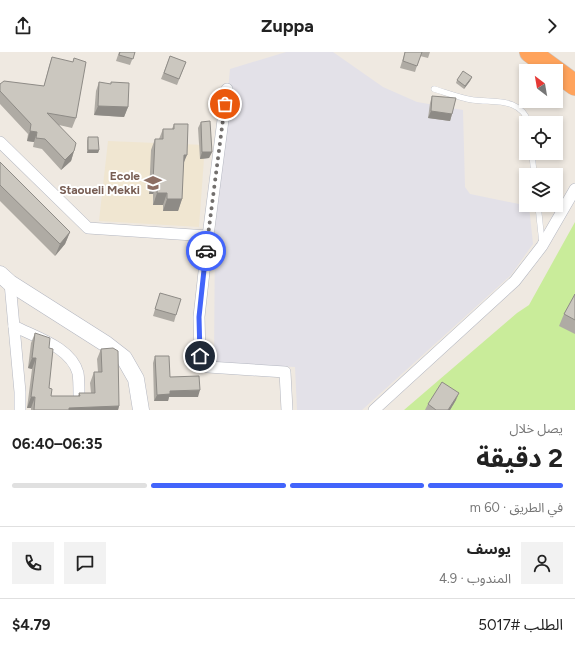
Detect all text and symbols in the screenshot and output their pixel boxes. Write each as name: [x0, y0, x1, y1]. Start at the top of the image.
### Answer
icon: share: [12, 15, 34, 37]
text: Zuppa: [261, 15, 314, 37]
icon: forward: [541, 15, 563, 37]
north arrow: [519, 64, 563, 108]
map controls: [519, 64, 563, 212]
pin: [208, 87, 242, 121]
icon: bag: [214, 93, 236, 115]
button: locate: [519, 116, 563, 160]
button: layers: [519, 168, 563, 212]
place label: Ecole Staoueli Mekki: [59, 169, 140, 197]
school or university icon: Ecole Staoueli Mekki: [143, 173, 163, 193]
courier: [186, 231, 226, 271]
icon: car: [195, 240, 217, 262]
pin: [183, 339, 217, 373]
icon: home: [189, 345, 211, 367]
text: يصل خلال: [510, 421, 563, 436]
text: 06:35–06:40: [12, 435, 102, 453]
text: 2 دقيقة: [476, 442, 563, 474]
text: في الطريق · 60 m: [470, 500, 563, 515]
text: يوسف: [467, 540, 511, 558]
button: phone: [12, 542, 54, 584]
button: chat: [64, 542, 106, 584]
button: person: [521, 542, 563, 584]
text: المندوب · 4.9: [439, 571, 511, 586]
text: $4.79: [12, 616, 51, 634]
text: الطلب #5017: [478, 616, 563, 634]

